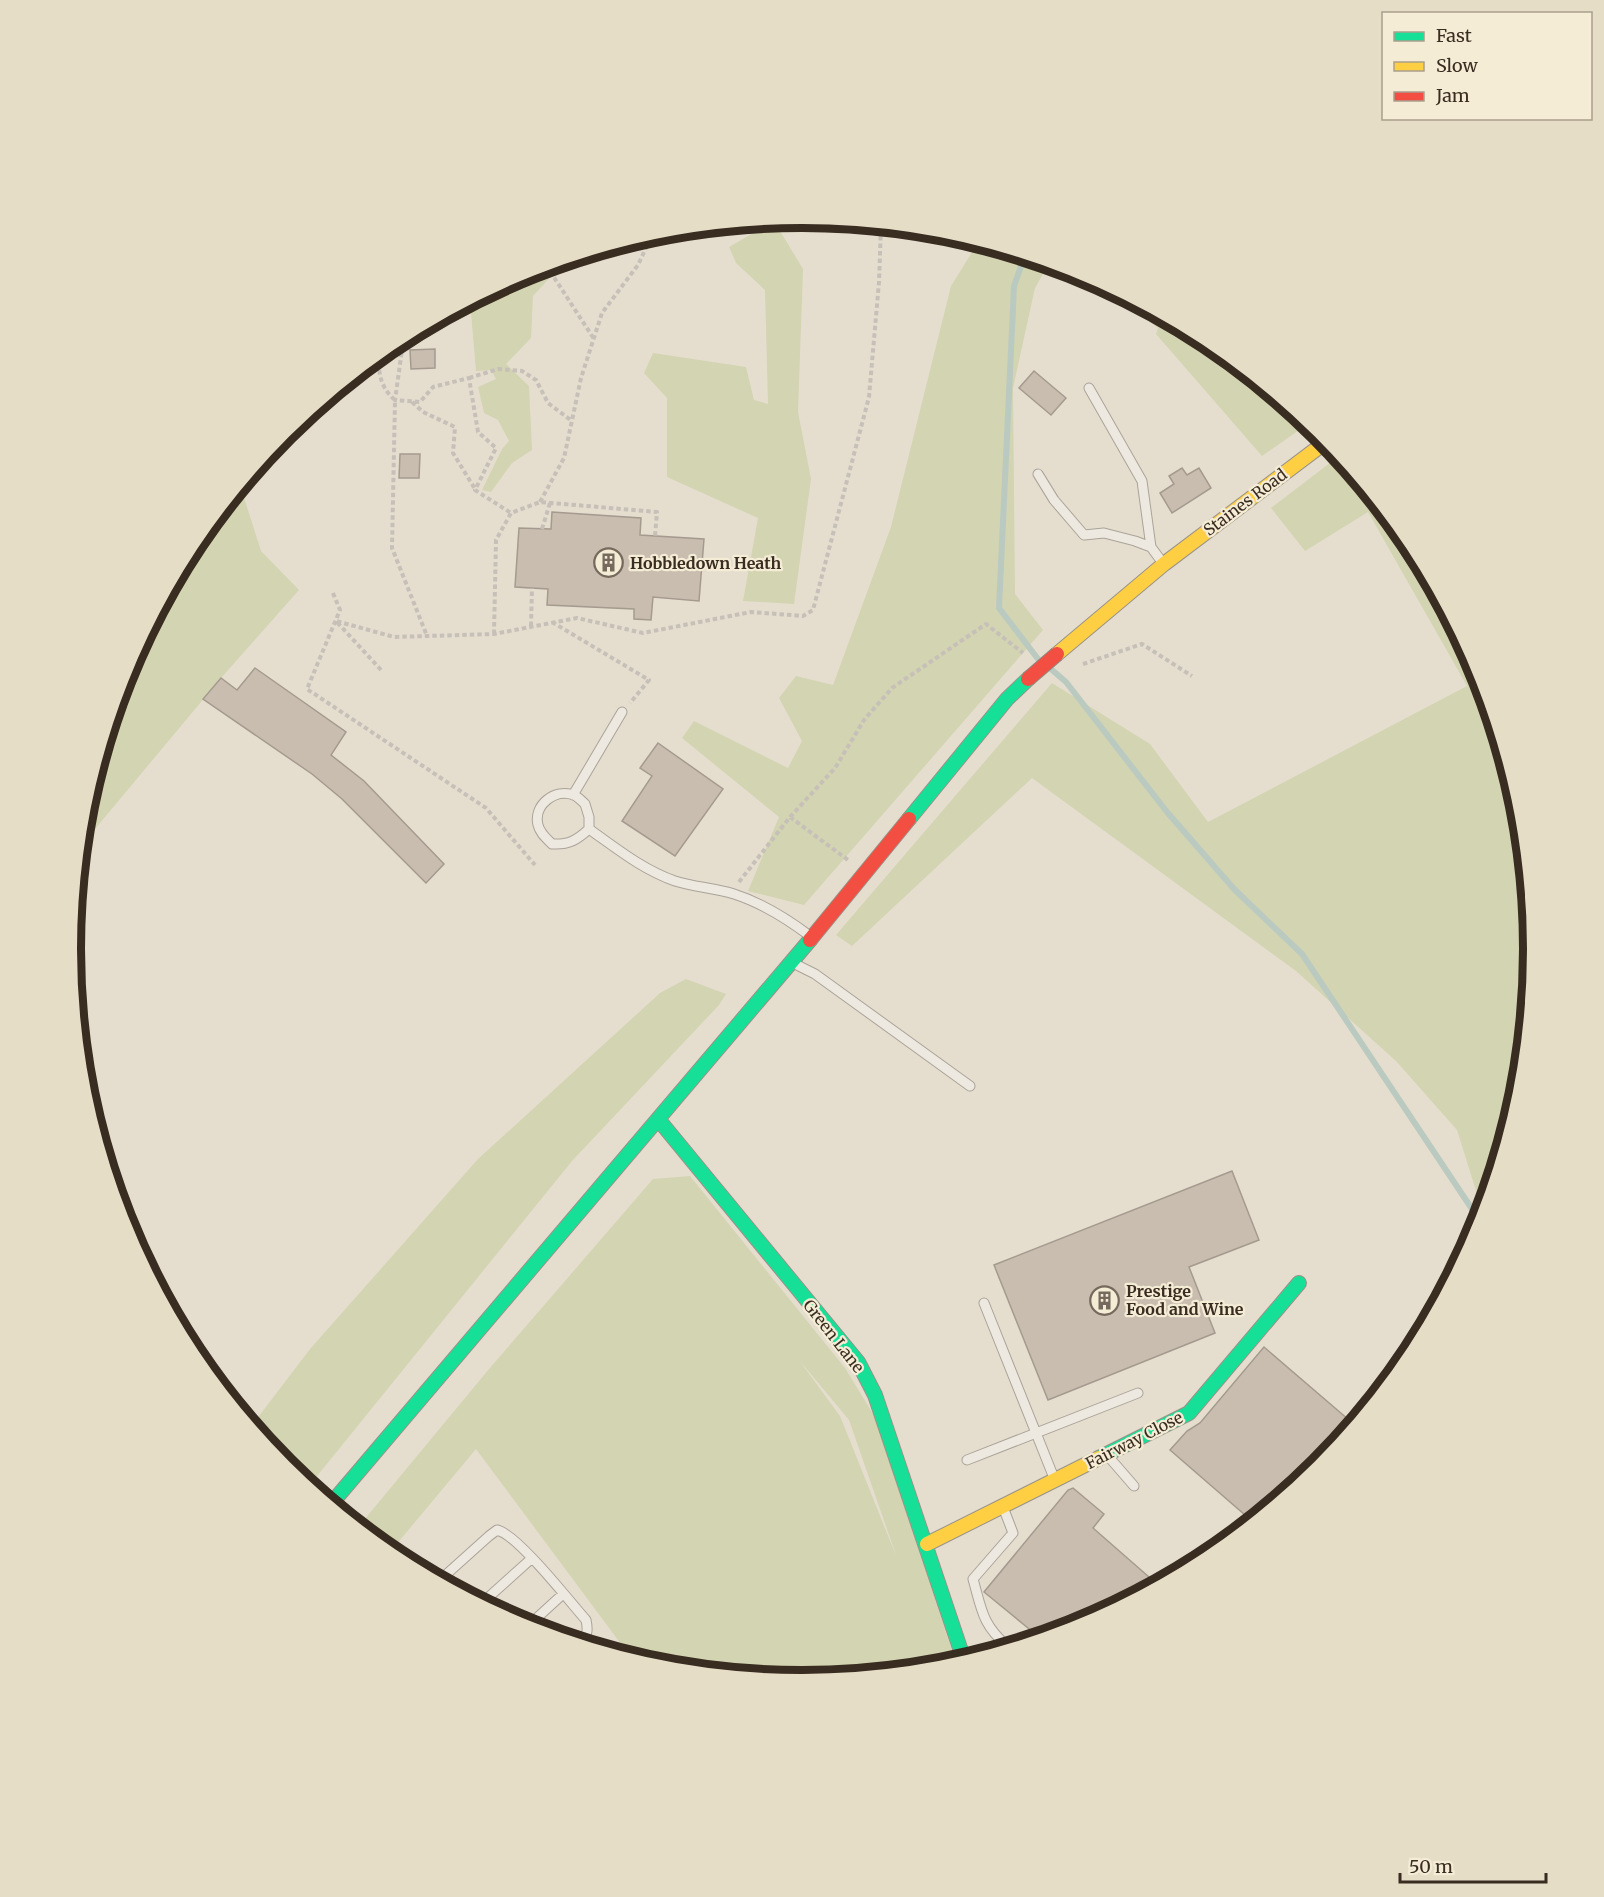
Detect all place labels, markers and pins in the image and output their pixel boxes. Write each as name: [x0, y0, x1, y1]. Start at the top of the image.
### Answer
building icon: Hobbledown Heath: [593, 547, 625, 579]
place label: Hobbledown Heath: [630, 553, 781, 573]
place label: Prestige Food and Wine: [1126, 1281, 1244, 1319]
building icon: Prestige Food and Wine: [1089, 1284, 1121, 1316]

